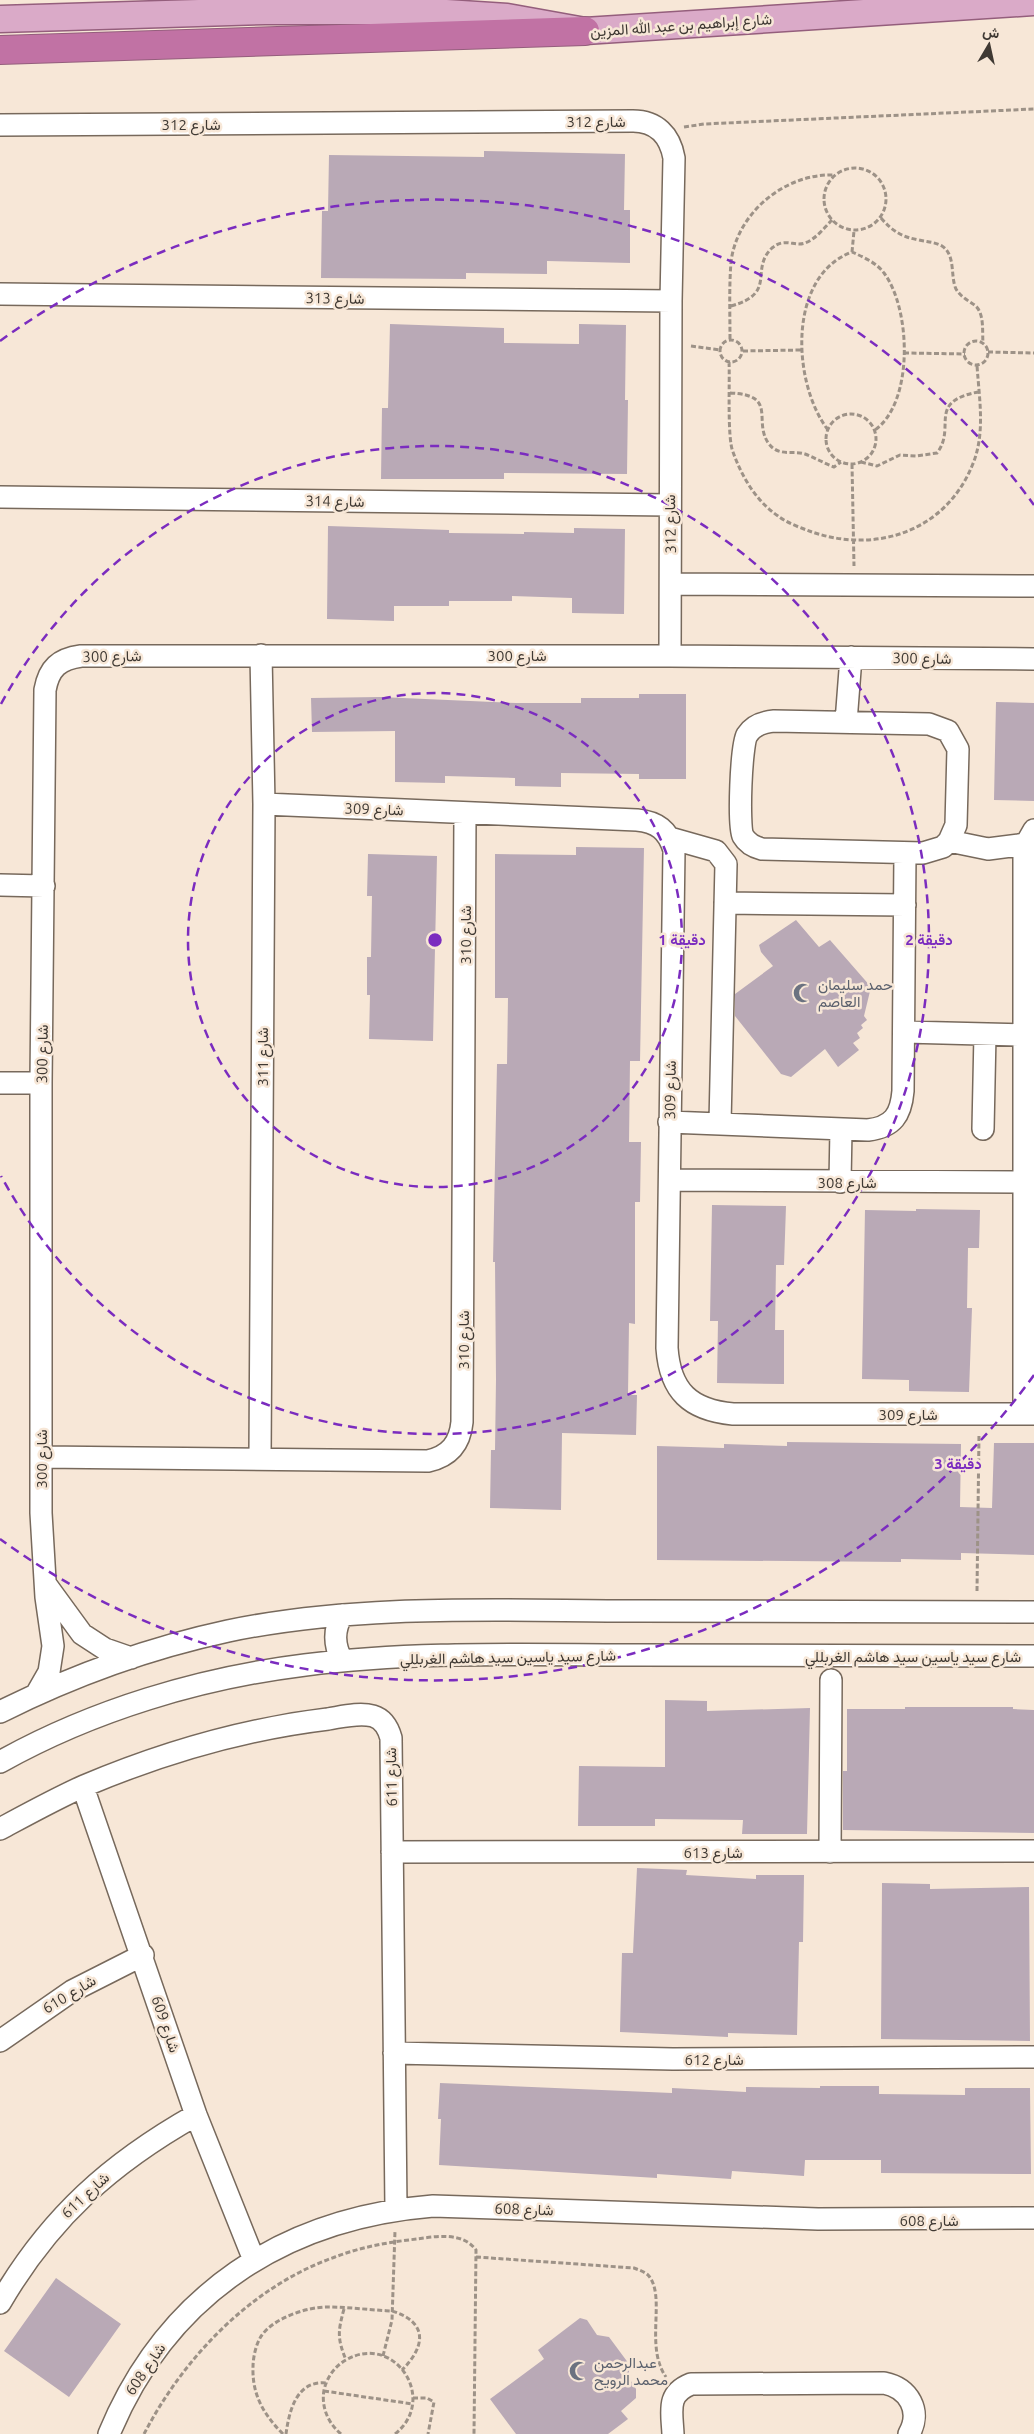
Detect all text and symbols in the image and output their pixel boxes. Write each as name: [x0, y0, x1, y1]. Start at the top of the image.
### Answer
street label: شارع إبراهيم بن عبد الله المزين: [590, 10, 773, 43]
north arrow: [964, 20, 1014, 70]
text: ش: [981, 23, 1001, 42]
street label: شارع 312: [567, 113, 626, 133]
street label: شارع 312: [162, 116, 221, 136]
street label: شارع 313: [305, 289, 365, 310]
street label: شارع 314: [305, 492, 365, 513]
street label: شارع 312: [661, 494, 682, 554]
street label: شارع 300: [82, 647, 142, 668]
street label: شارع 300: [488, 647, 547, 667]
street label: شارع 300: [892, 649, 952, 670]
street label: شارع 309: [344, 799, 404, 822]
street label: شارع 310: [457, 905, 477, 965]
centre of rings: [426, 931, 444, 949]
text: 1 دقيقة: [658, 931, 706, 949]
text: 2 دقيقة: [905, 931, 953, 949]
place label: حمد سليمان العاصم: [818, 976, 893, 1012]
mosque icon: حمد سليمان العاصم: [792, 982, 814, 1004]
street label: شارع 300: [33, 1024, 54, 1084]
street label: شارع 311: [254, 1027, 274, 1087]
street label: شارع 309: [661, 1060, 682, 1120]
street label: شارع 308: [818, 1174, 877, 1194]
street label: شارع 310: [455, 1310, 475, 1370]
street label: شارع 309: [879, 1406, 938, 1426]
street label: شارع 300: [33, 1429, 53, 1489]
text: 3 دقيقة: [934, 1455, 982, 1473]
street label: شارع سيد ياسين سيد هاشم الغربللي: [400, 1647, 616, 1672]
street label: شارع سيد ياسين سيد هاشم الغربللي: [805, 1648, 1021, 1670]
street label: شارع 611: [382, 1747, 403, 1807]
street label: شارع 613: [684, 1844, 743, 1864]
street label: شارع 610: [39, 1971, 100, 2019]
street label: شارع 609: [146, 1993, 184, 2056]
street label: شارع 612: [685, 2051, 744, 2071]
street label: شارع 611: [58, 2169, 115, 2224]
street label: شارع 608: [494, 2199, 554, 2222]
street label: شارع 608: [900, 2212, 959, 2232]
street label: شارع 608: [121, 2340, 171, 2400]
place label: عبدالرحمن محمد الرويح: [594, 2354, 668, 2391]
mosque icon: عبدالرحمن محمد الرويح: [568, 2360, 590, 2382]

